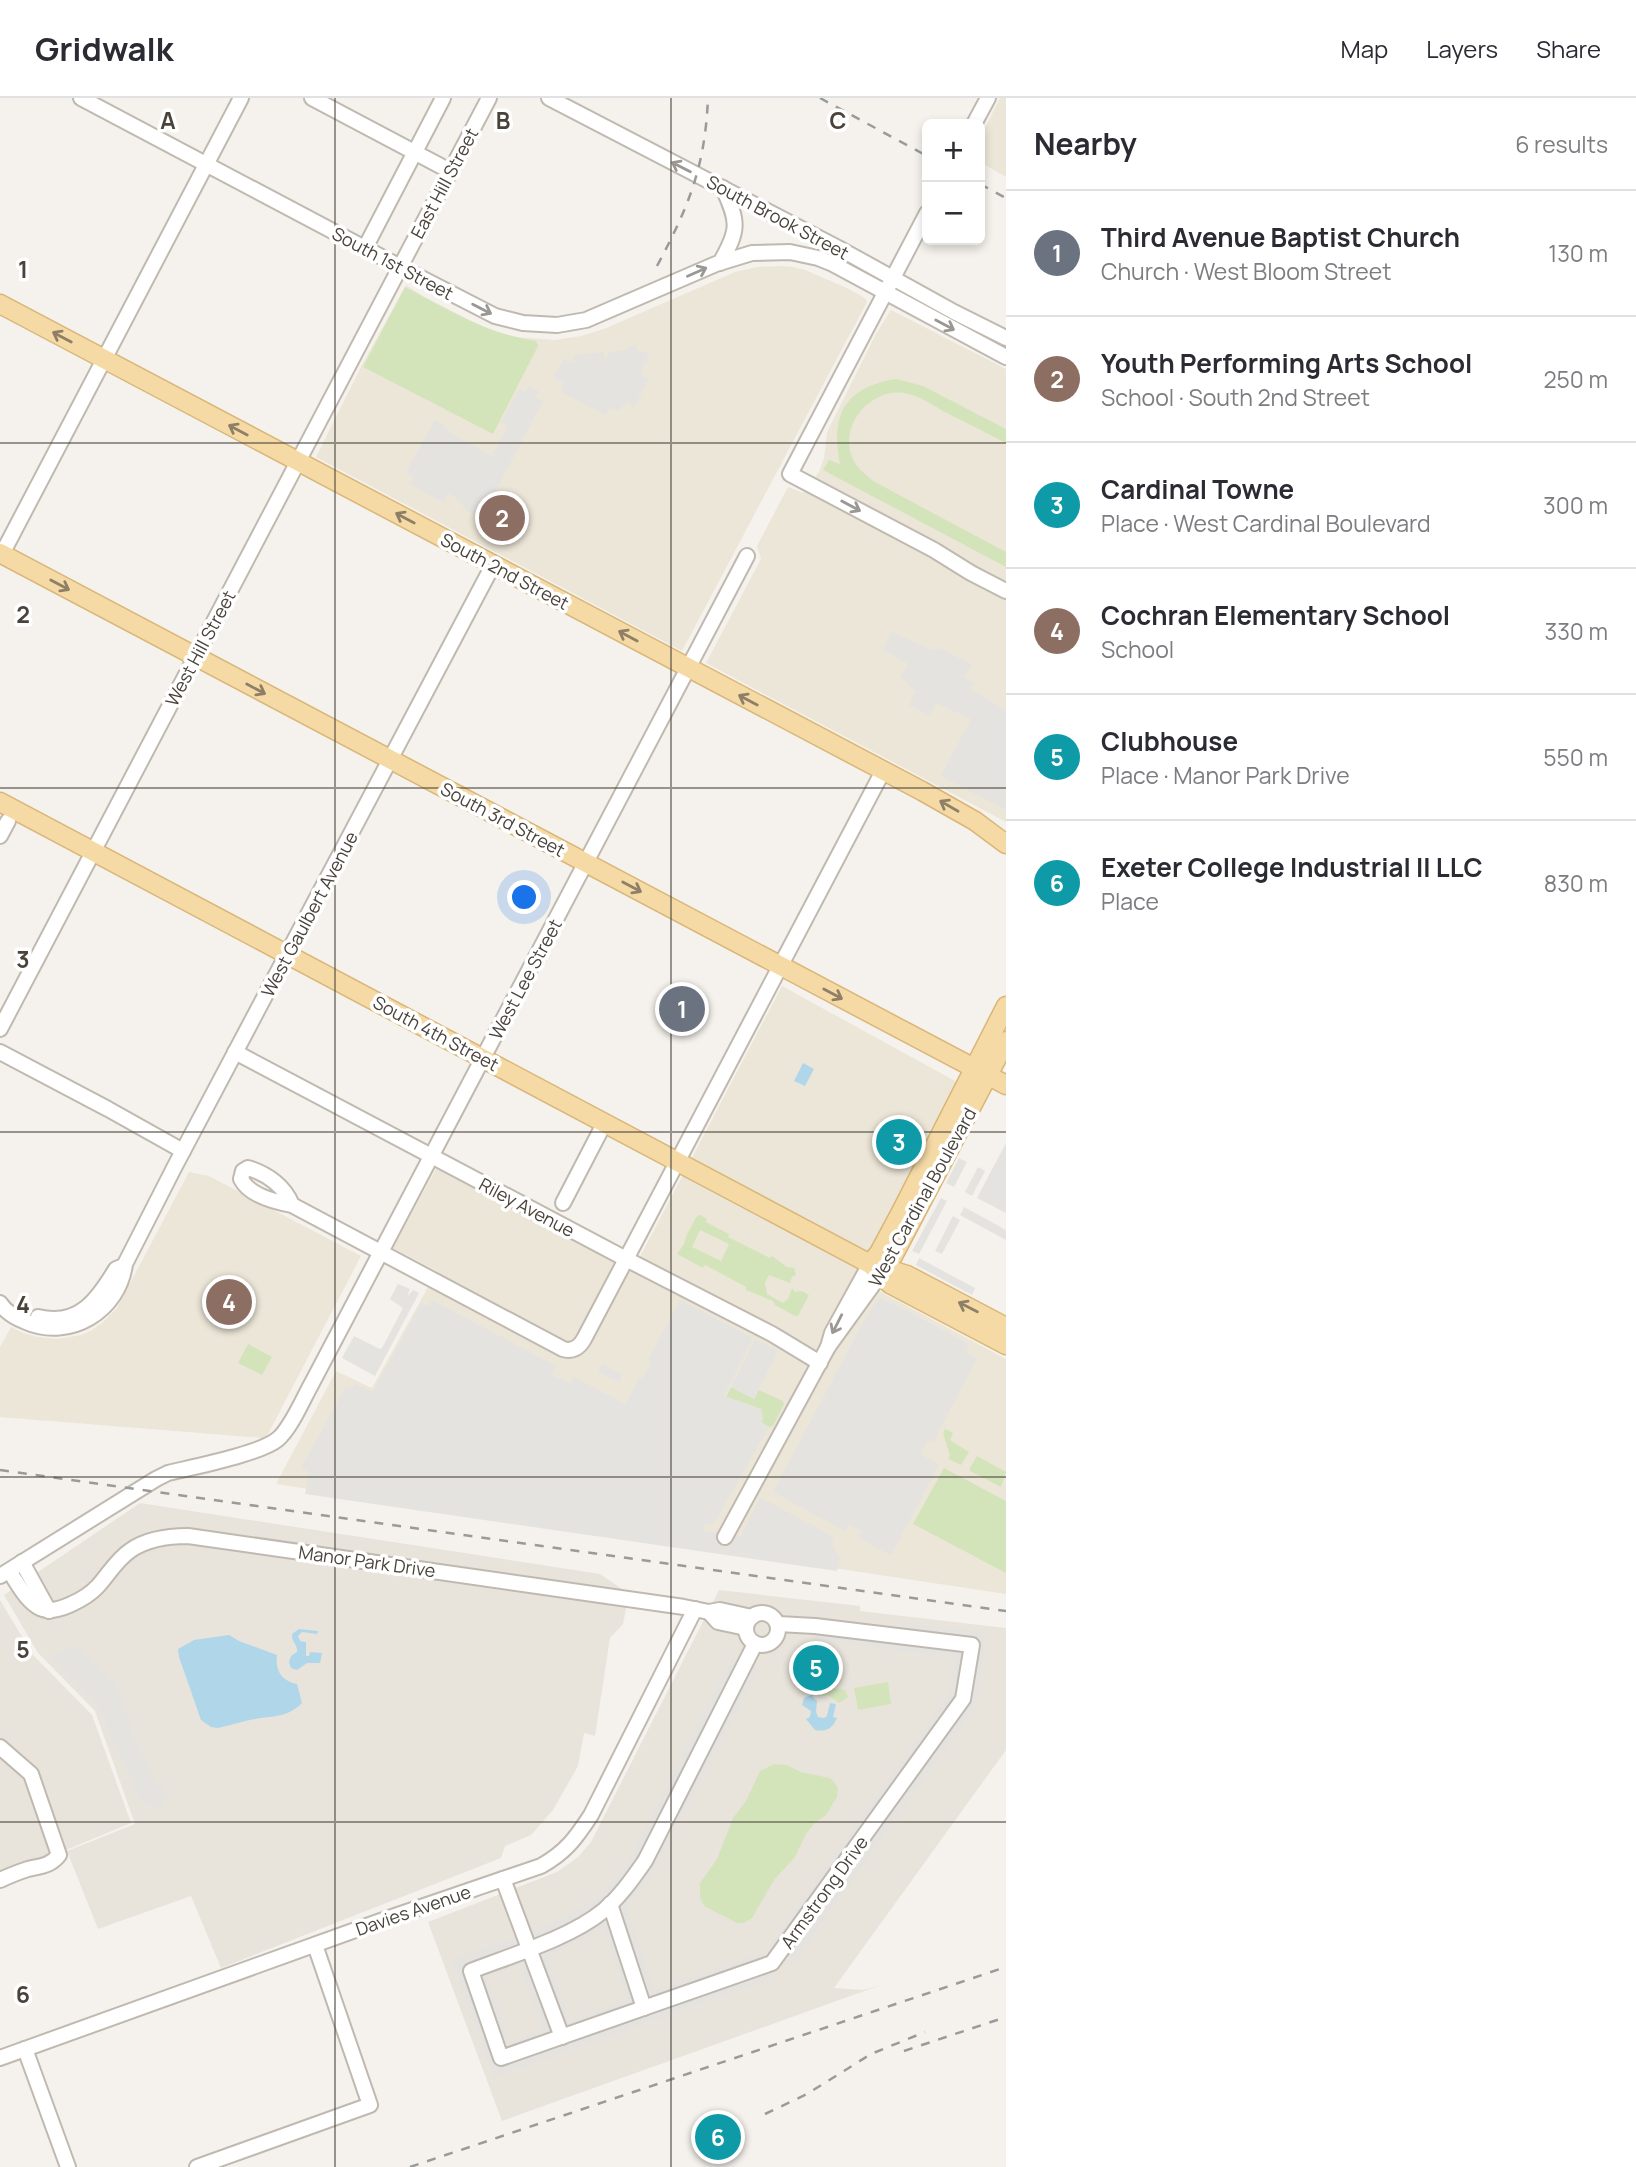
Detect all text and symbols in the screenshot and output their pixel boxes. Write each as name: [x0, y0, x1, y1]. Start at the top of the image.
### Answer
text: Gridwalk: [35, 26, 173, 71]
text: Map: [1341, 32, 1388, 65]
text: Layers: [1426, 32, 1498, 65]
text: Share: [1536, 32, 1601, 65]
text: A: [160, 104, 176, 136]
text: B: [496, 104, 510, 136]
text: C: [830, 104, 847, 136]
map controls: [922, 119, 985, 245]
button: +: [922, 119, 985, 182]
text: Nearby: [1034, 123, 1137, 164]
street label: East Hill Street: [405, 124, 483, 242]
text: 6 results: [1515, 128, 1608, 160]
one-way arrow: [671, 159, 692, 173]
street label: South Brook Street: [703, 169, 853, 265]
button: −: [922, 182, 985, 245]
text: Third Avenue Baptist Church: [1101, 219, 1460, 255]
street label: South 1st Street: [328, 221, 458, 305]
text: 1: [1052, 237, 1062, 269]
text: 130 m: [1548, 237, 1608, 269]
text: 1: [18, 253, 28, 285]
text: Church · West Bloom Street: [1101, 255, 1391, 287]
one-way arrow: [686, 265, 707, 278]
one-way arrow: [471, 303, 492, 317]
one-way arrow: [935, 318, 955, 332]
one-way arrow: [53, 330, 73, 344]
text: Youth Performing Arts School: [1101, 345, 1472, 381]
text: 2: [1050, 363, 1064, 395]
text: 250 m: [1543, 363, 1608, 395]
text: School · South 2nd Street: [1101, 381, 1370, 413]
one-way arrow: [228, 423, 249, 436]
text: Cardinal Towne: [1101, 471, 1294, 507]
text: 3: [1050, 489, 1064, 521]
text: 300 m: [1543, 489, 1608, 521]
pin: 2: [479, 492, 525, 544]
one-way arrow: [840, 499, 861, 513]
text: Place · West Cardinal Boulevard: [1101, 507, 1431, 539]
one-way arrow: [396, 511, 416, 525]
street label: South 2nd Street: [437, 527, 573, 615]
one-way arrow: [49, 579, 70, 592]
street label: West Hill Street: [159, 586, 241, 710]
text: Cochran Elementary School: [1101, 597, 1450, 633]
text: 2: [16, 598, 30, 630]
text: 4: [1050, 615, 1064, 647]
text: 330 m: [1544, 615, 1608, 647]
one-way arrow: [618, 629, 639, 642]
text: School: [1101, 633, 1174, 665]
one-way arrow: [245, 683, 266, 696]
one-way arrow: [739, 692, 759, 706]
text: Clubhouse: [1101, 723, 1238, 759]
text: 5: [1050, 741, 1064, 773]
text: 550 m: [1543, 741, 1608, 773]
text: Place · Manor Park Drive: [1101, 759, 1350, 791]
street label: South 3rd Street: [437, 776, 569, 862]
one-way arrow: [940, 799, 960, 813]
street label: West Gaulbert Avenue: [255, 827, 363, 1001]
text: Exeter College Industrial II LLC: [1101, 849, 1483, 885]
text: 6: [1050, 867, 1064, 899]
text: 830 m: [1544, 867, 1608, 899]
your location: [507, 880, 541, 914]
one-way arrow: [621, 881, 642, 895]
text: Place: [1101, 885, 1159, 917]
street label: West Lee Street: [483, 915, 567, 1043]
text: 3: [16, 943, 30, 975]
pin: 1: [659, 983, 705, 1035]
one-way arrow: [822, 987, 843, 1001]
street label: South 4th Street: [369, 990, 503, 1076]
street label: West Cardinal Boulevard: [863, 1103, 981, 1291]
pin: 3: [876, 1116, 922, 1168]
street label: Riley Avenue: [475, 1172, 579, 1242]
pin: 4: [206, 1276, 252, 1328]
text: 4: [16, 1288, 30, 1320]
one-way arrow: [958, 1300, 979, 1313]
one-way arrow: [830, 1313, 844, 1334]
street label: Manor Park Drive: [297, 1540, 437, 1582]
text: 5: [16, 1633, 30, 1665]
pin: 5: [793, 1642, 839, 1694]
street label: Armstrong Drive: [775, 1831, 873, 1953]
street label: Davies Avenue: [352, 1879, 474, 1941]
text: 6: [16, 1978, 30, 2010]
pin: 6: [695, 2111, 741, 2163]

